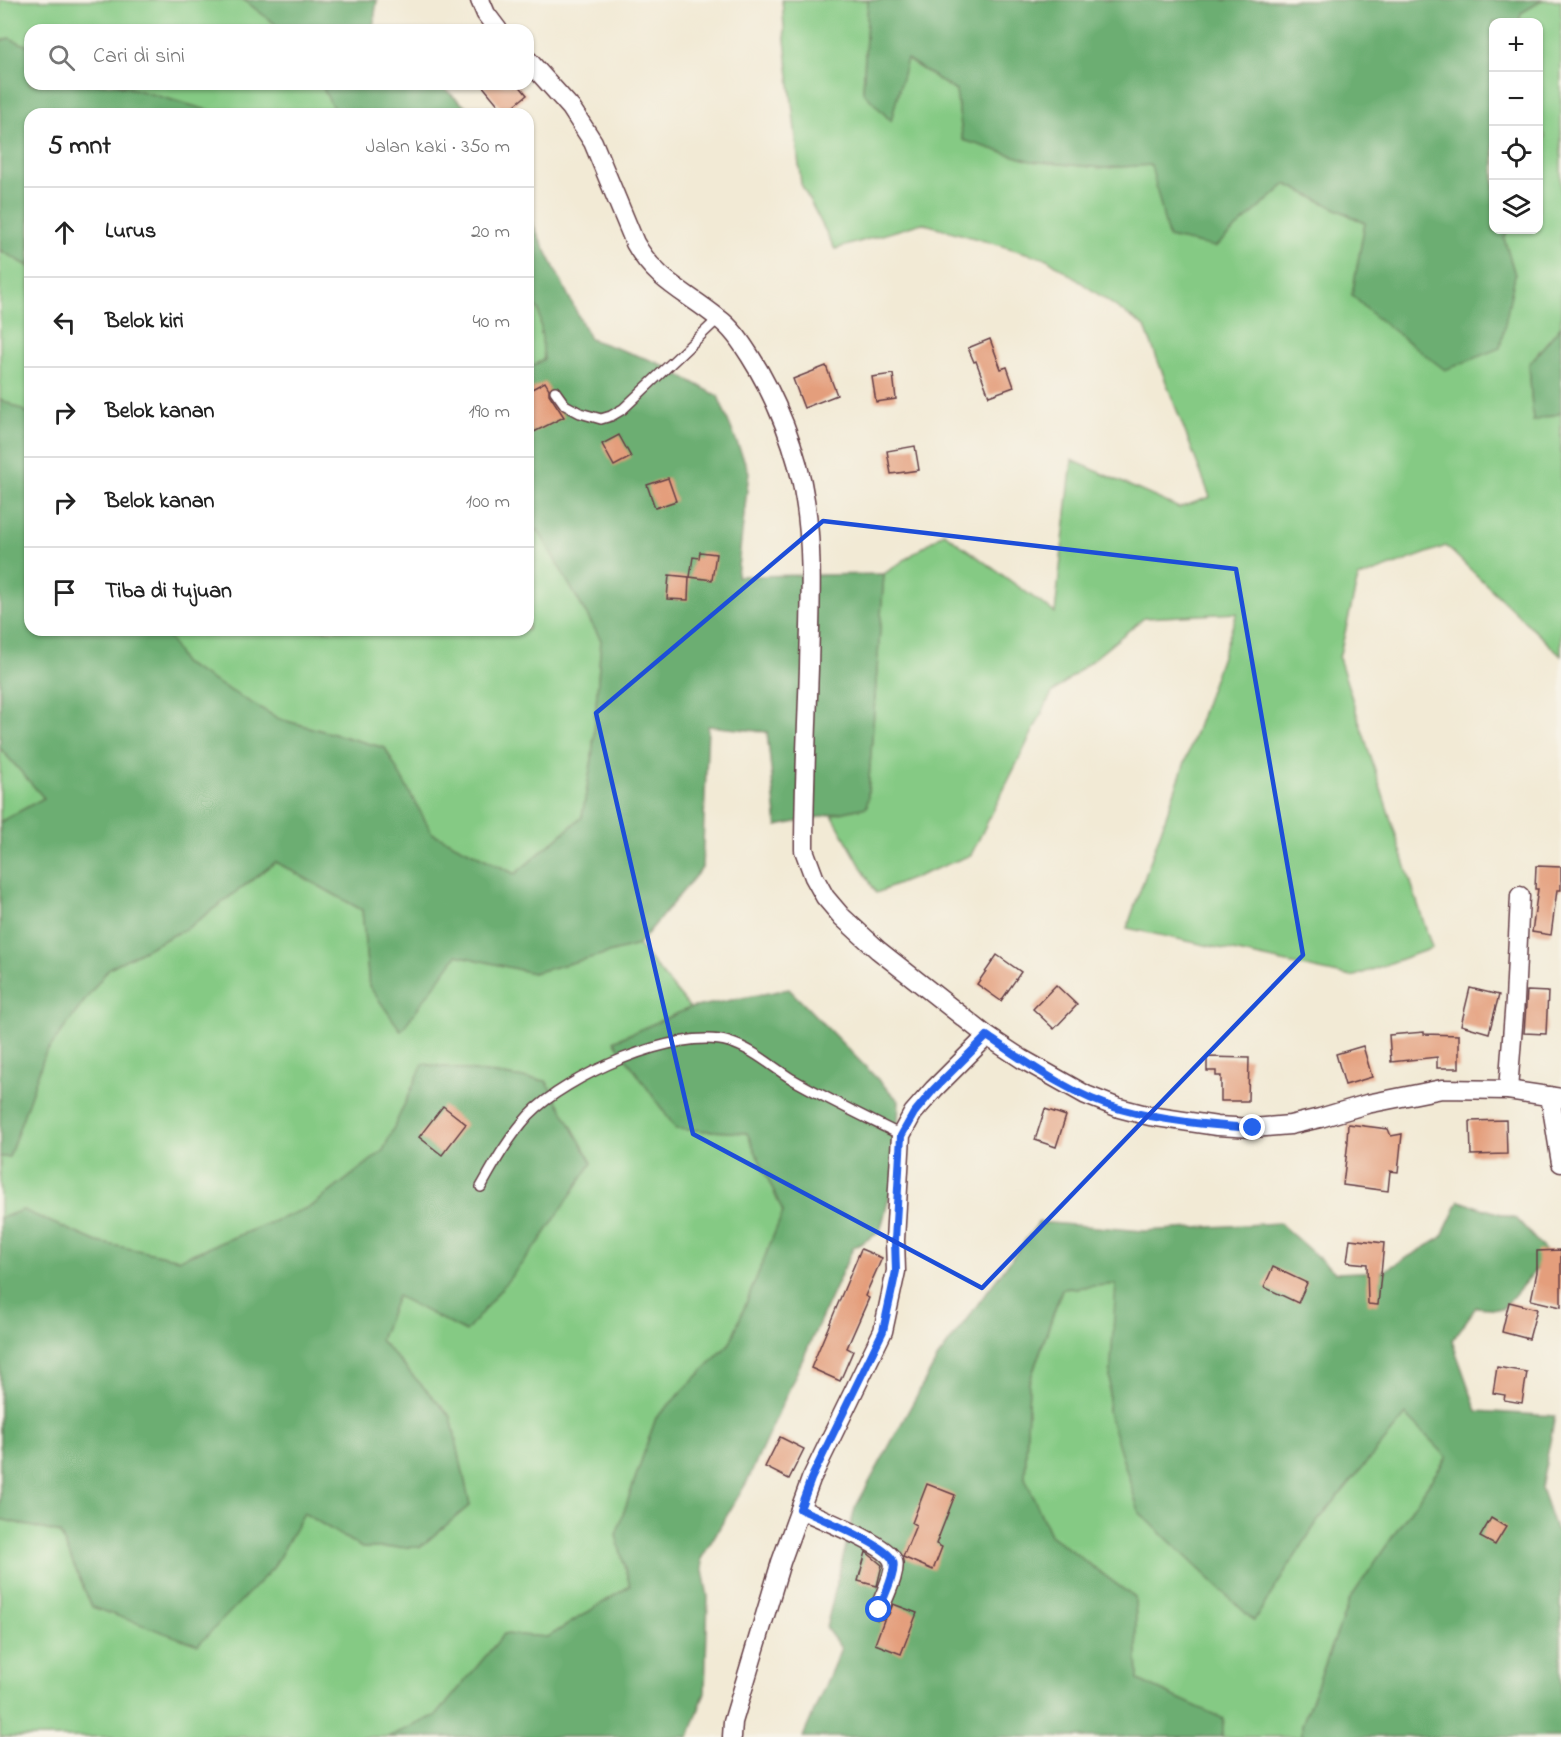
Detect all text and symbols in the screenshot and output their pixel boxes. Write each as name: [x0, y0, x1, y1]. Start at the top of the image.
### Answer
map controls: [1489, 18, 1543, 234]
button: +: [1489, 18, 1543, 72]
search box: [24, 24, 534, 90]
icon: search: [45, 41, 78, 74]
text: Cari di sini: [93, 41, 185, 73]
button: −: [1489, 72, 1543, 126]
button: locate: [1489, 126, 1543, 180]
text: 5 mnt: [48, 128, 111, 166]
text: Jalan kaki · 350 m: [365, 133, 510, 162]
button: layers: [1489, 180, 1543, 234]
icon: ahead: [48, 216, 81, 249]
text: Lurus: [105, 216, 156, 248]
text: 20 m: [471, 218, 510, 247]
icon: left: [48, 306, 81, 339]
text: Belok kiri: [105, 306, 184, 338]
text: 40 m: [473, 308, 510, 337]
icon: right: [48, 396, 81, 429]
text: Belok kanan: [105, 396, 214, 428]
text: 190 m: [468, 398, 510, 427]
icon: right: [48, 486, 81, 519]
text: Belok kanan: [105, 486, 214, 518]
text: 100 m: [466, 488, 510, 517]
icon: arrive: [48, 576, 81, 609]
text: Tiba di tujuan: [105, 576, 232, 608]
route end: [1239, 1114, 1265, 1140]
route start: [865, 1596, 891, 1622]

